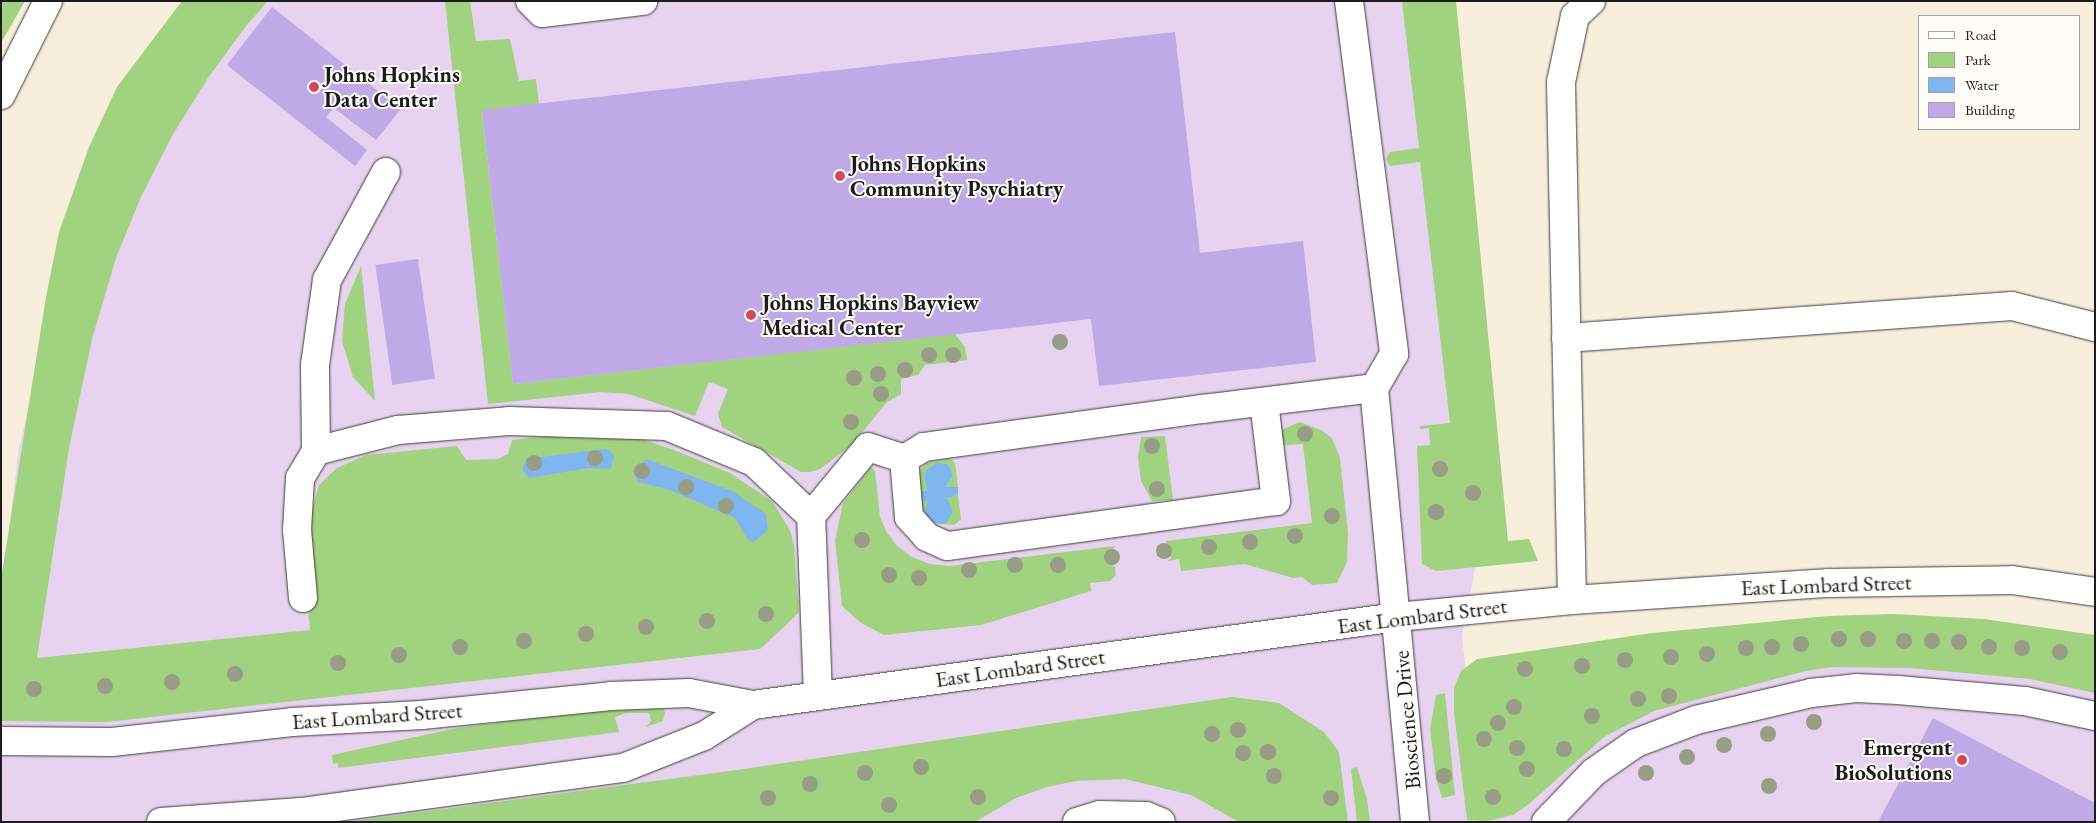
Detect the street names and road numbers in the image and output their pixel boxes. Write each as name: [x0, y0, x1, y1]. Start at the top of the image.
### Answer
street label: East Lombard Street: [1740, 569, 1912, 601]
street label: East Lombard Street: [1336, 592, 1508, 640]
street label: East Lombard Street: [934, 643, 1106, 693]
street label: Bioscience Drive: [1388, 649, 1426, 791]
street label: East Lombard Street: [291, 697, 463, 735]

